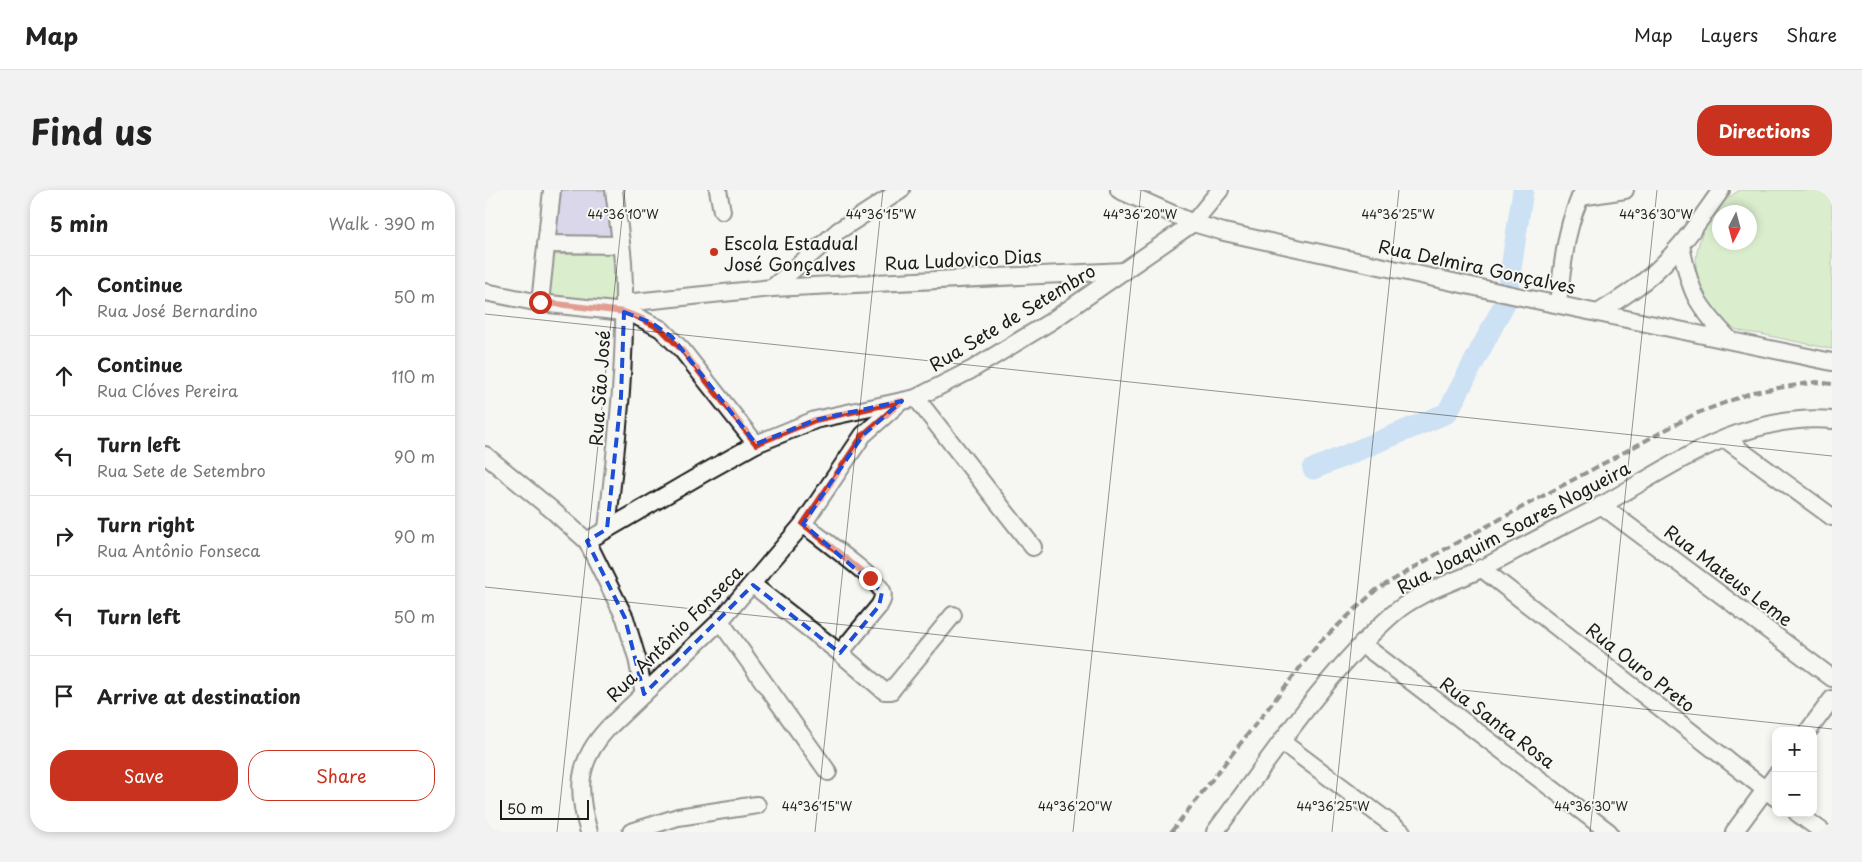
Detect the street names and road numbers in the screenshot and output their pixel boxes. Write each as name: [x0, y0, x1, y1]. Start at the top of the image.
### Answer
street label: Rua Delmira Gonçalves: [1376, 232, 1578, 300]
street label: Rua Ludovico Dias: [884, 241, 1042, 277]
street label: Rua Sete de Setembro: [924, 257, 1100, 377]
street label: Rua São José: [581, 329, 617, 447]
street label: Rua Joaquim Soares Nogueira: [1392, 454, 1635, 600]
street label: Rua Mateus Leme: [1659, 518, 1799, 632]
street label: Rua Antônio Fonseca: [600, 558, 749, 707]
street label: Rua Ouro Preto: [1581, 616, 1701, 718]
street label: Rua Santa Rosa: [1435, 670, 1562, 775]

